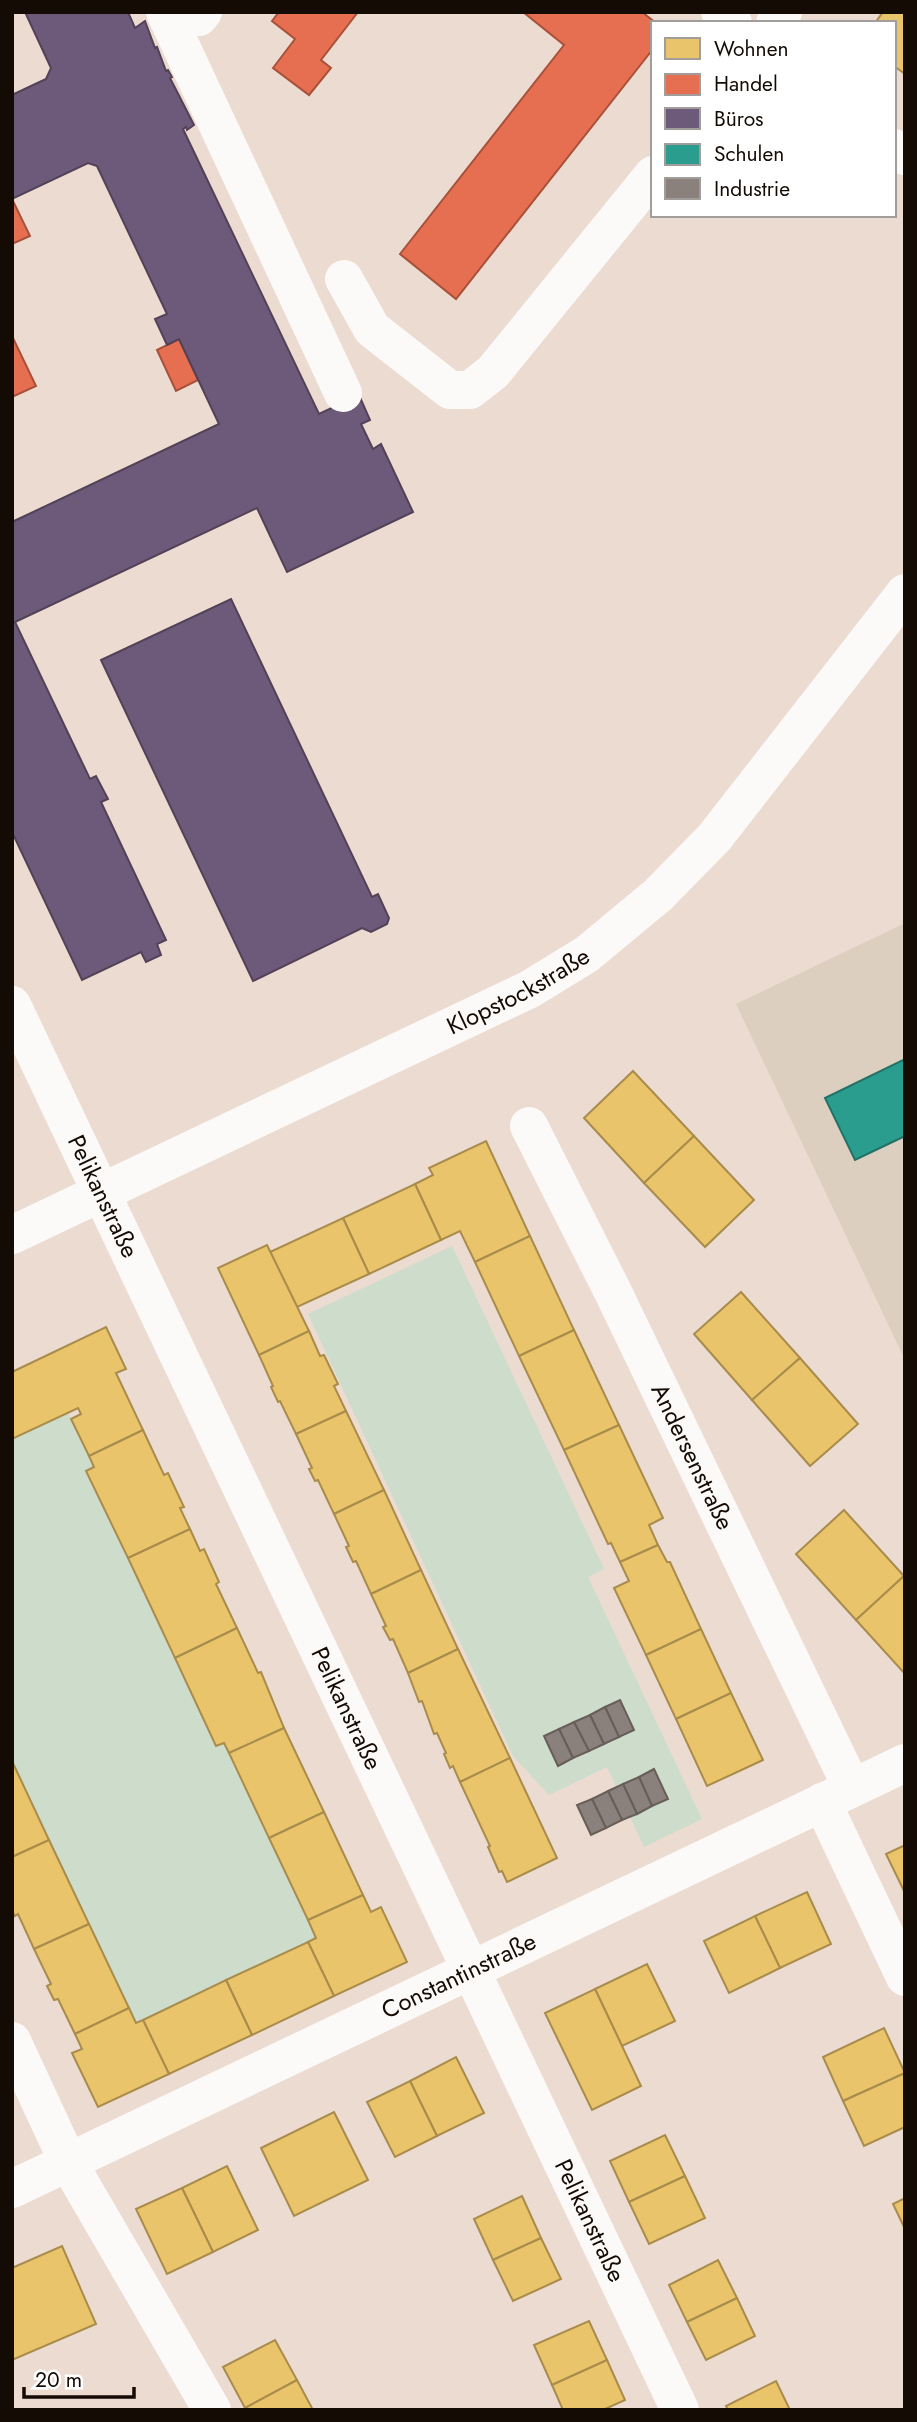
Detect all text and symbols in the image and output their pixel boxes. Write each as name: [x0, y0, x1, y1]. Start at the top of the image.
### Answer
legend: [651, 21, 896, 217]
text: Wohnen: [714, 34, 788, 64]
text: Handel: [714, 69, 778, 99]
text: Büros: [714, 104, 764, 134]
text: Schulen: [714, 139, 784, 169]
text: Industrie: [714, 174, 790, 204]
street label: Klopstockstraße: [441, 938, 596, 1043]
street label: Pelikanstraße: [59, 1129, 148, 1264]
street label: Andersenstraße: [643, 1378, 743, 1536]
street label: Pelikanstraße: [303, 1641, 391, 1776]
street label: Constantinstraße: [375, 1924, 542, 2027]
street label: Pelikanstraße: [546, 2153, 635, 2288]
scale bar: [24, 2356, 135, 2400]
text: 20 m: [35, 2365, 82, 2395]

